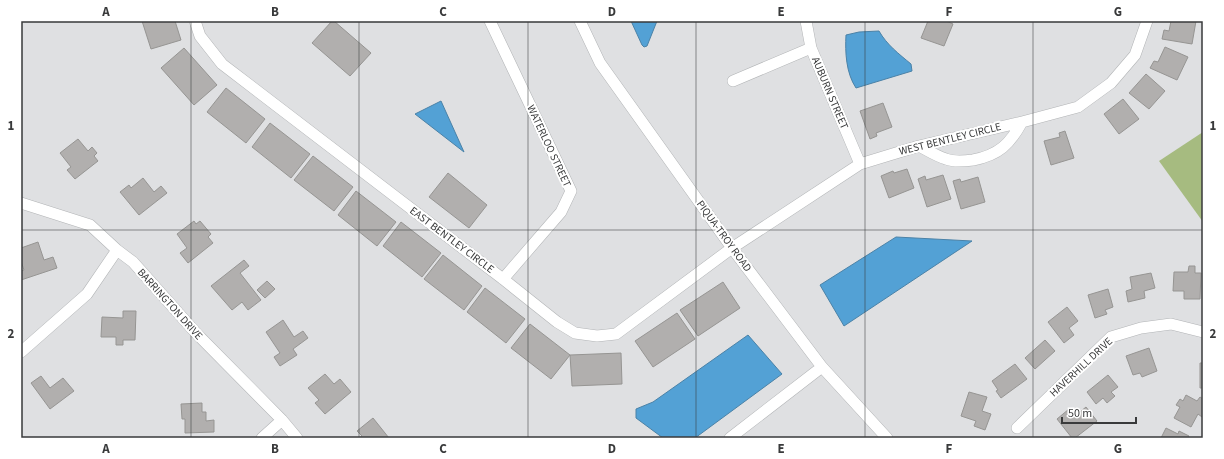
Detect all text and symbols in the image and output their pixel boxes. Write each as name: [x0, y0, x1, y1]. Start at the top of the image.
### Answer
text: A: [101, 3, 110, 21]
text: B: [271, 3, 279, 21]
text: C: [439, 3, 447, 21]
text: D: [608, 3, 616, 21]
text: E: [777, 3, 785, 21]
text: F: [946, 3, 953, 21]
text: G: [1114, 3, 1122, 21]
street label: AUBURN STREET: [808, 54, 852, 132]
street label: WATERLOO STREET: [523, 102, 575, 190]
text: 1: [8, 117, 15, 135]
text: 1: [1210, 117, 1217, 135]
street label: WEST BENTLEY CIRCLE: [897, 119, 1003, 159]
street label: PIQUA-TROY ROAD: [693, 197, 755, 275]
street label: EAST BENTLEY CIRCLE: [407, 203, 497, 277]
street label: BARRINGTON DRIVE: [134, 265, 206, 343]
text: 2: [8, 325, 15, 343]
text: 2: [1210, 325, 1217, 343]
street label: HAVERHILL DRIVE: [1046, 334, 1116, 400]
scale bar: [1062, 399, 1136, 425]
text: 50 m: [1068, 405, 1092, 422]
text: A: [101, 440, 110, 458]
text: B: [271, 440, 279, 458]
text: C: [439, 440, 447, 458]
text: D: [608, 440, 616, 458]
text: E: [777, 440, 785, 458]
text: F: [946, 440, 953, 458]
text: G: [1114, 440, 1122, 458]

